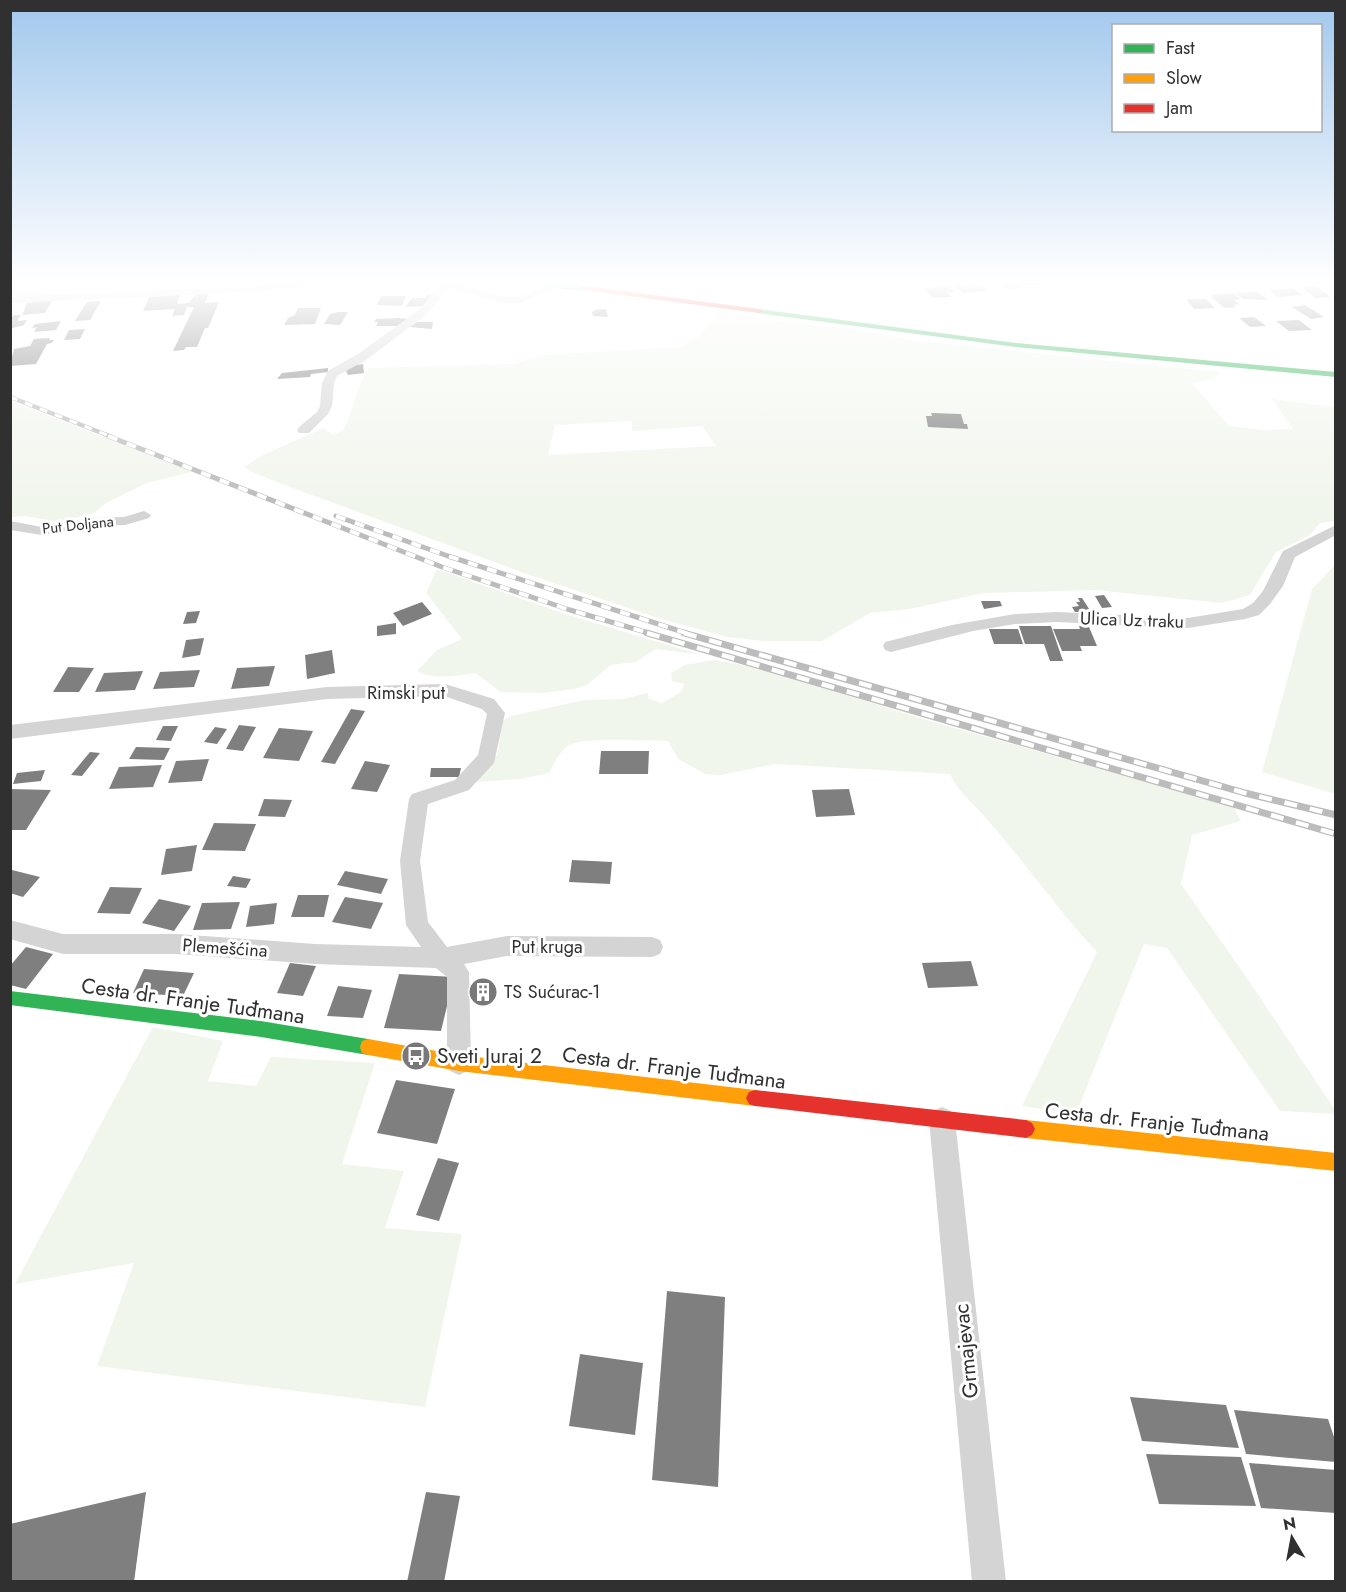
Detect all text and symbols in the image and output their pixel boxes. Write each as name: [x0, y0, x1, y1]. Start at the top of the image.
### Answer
legend: [1112, 24, 1322, 132]
text: Fast: [1166, 35, 1195, 61]
text: Slow: [1166, 65, 1203, 91]
text: Jam: [1164, 95, 1193, 121]
street label: Put Doljana: [41, 510, 115, 540]
street label: Ulica Uz traku: [1080, 605, 1184, 635]
street label: Rimski put: [367, 680, 446, 706]
street label: Plemešćina: [182, 932, 268, 964]
street label: Put kruga: [511, 934, 583, 960]
street label: Cesta dr. Franje Tuđmana: [79, 970, 307, 1032]
building icon: TS Sućurac-1: [467, 976, 499, 1008]
place label: TS Sućurac-1: [504, 979, 600, 1005]
street label: Cesta dr. Franje Tuđmana: [560, 1039, 788, 1097]
bus stop icon: Sveti Juraj 2: [400, 1040, 432, 1072]
place label: Sveti Juraj 2: [437, 1041, 542, 1071]
street label: Cesta dr. Franje Tuđmana: [1044, 1095, 1270, 1149]
street label: Grmajevac: [946, 1302, 986, 1400]
north arrow: [1262, 1508, 1322, 1568]
text: N: [1281, 1511, 1298, 1536]

